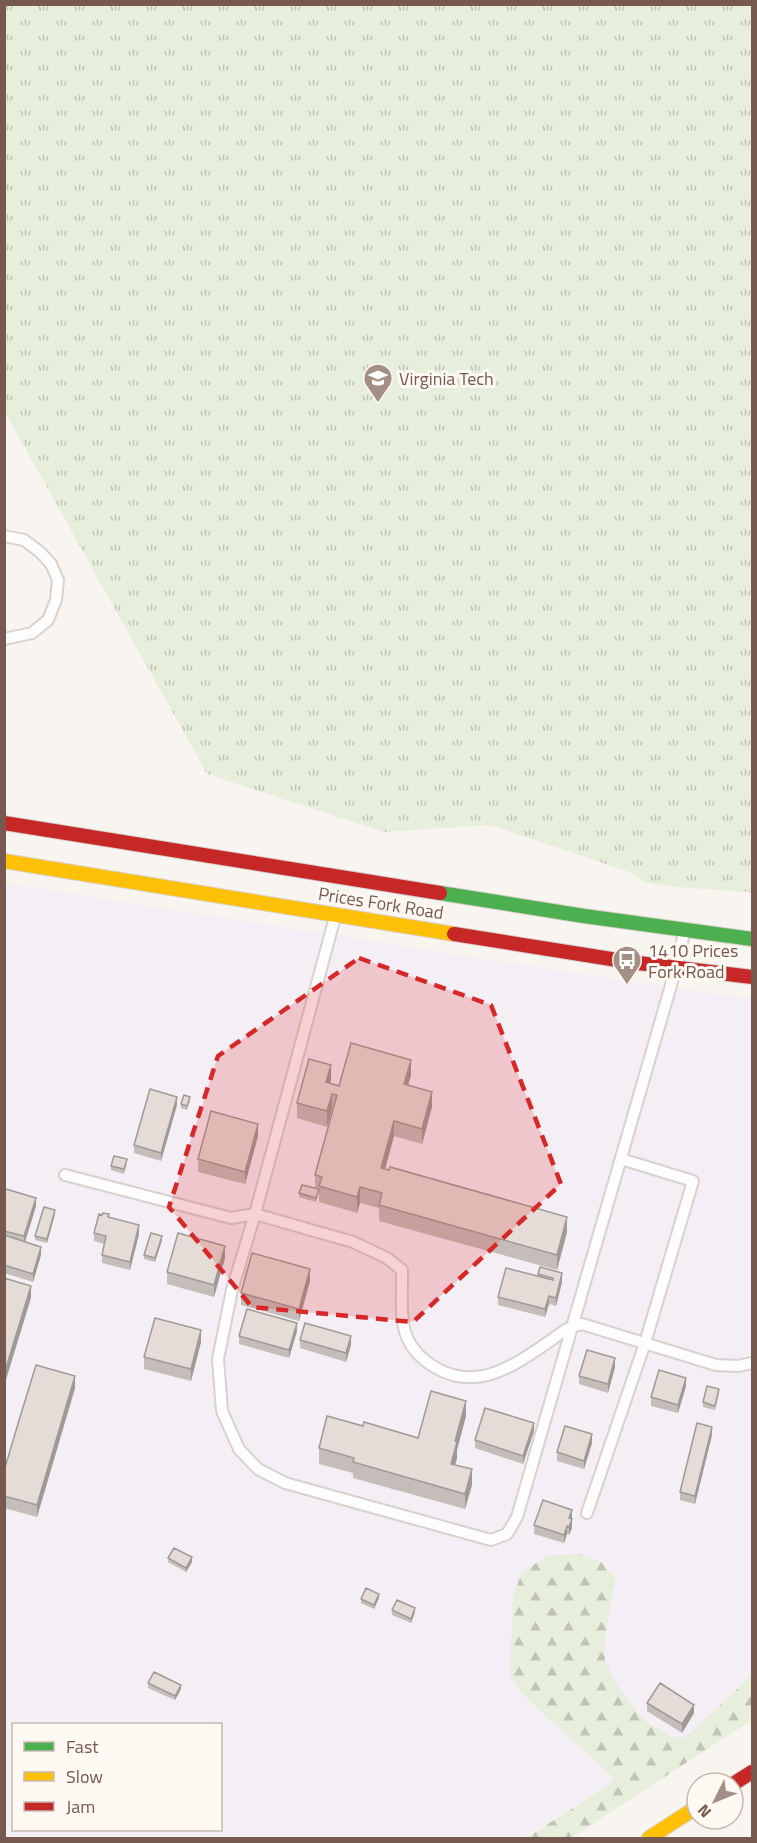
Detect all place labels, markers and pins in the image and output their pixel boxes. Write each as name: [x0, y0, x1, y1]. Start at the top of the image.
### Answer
school or university icon: Virginia Tech: [362, 362, 394, 404]
place label: Virginia Tech: [399, 365, 494, 392]
place label: 1410 Prices Fork Road: [648, 937, 738, 985]
bus stop icon: 1410 Prices Fork Road: [611, 944, 643, 986]

